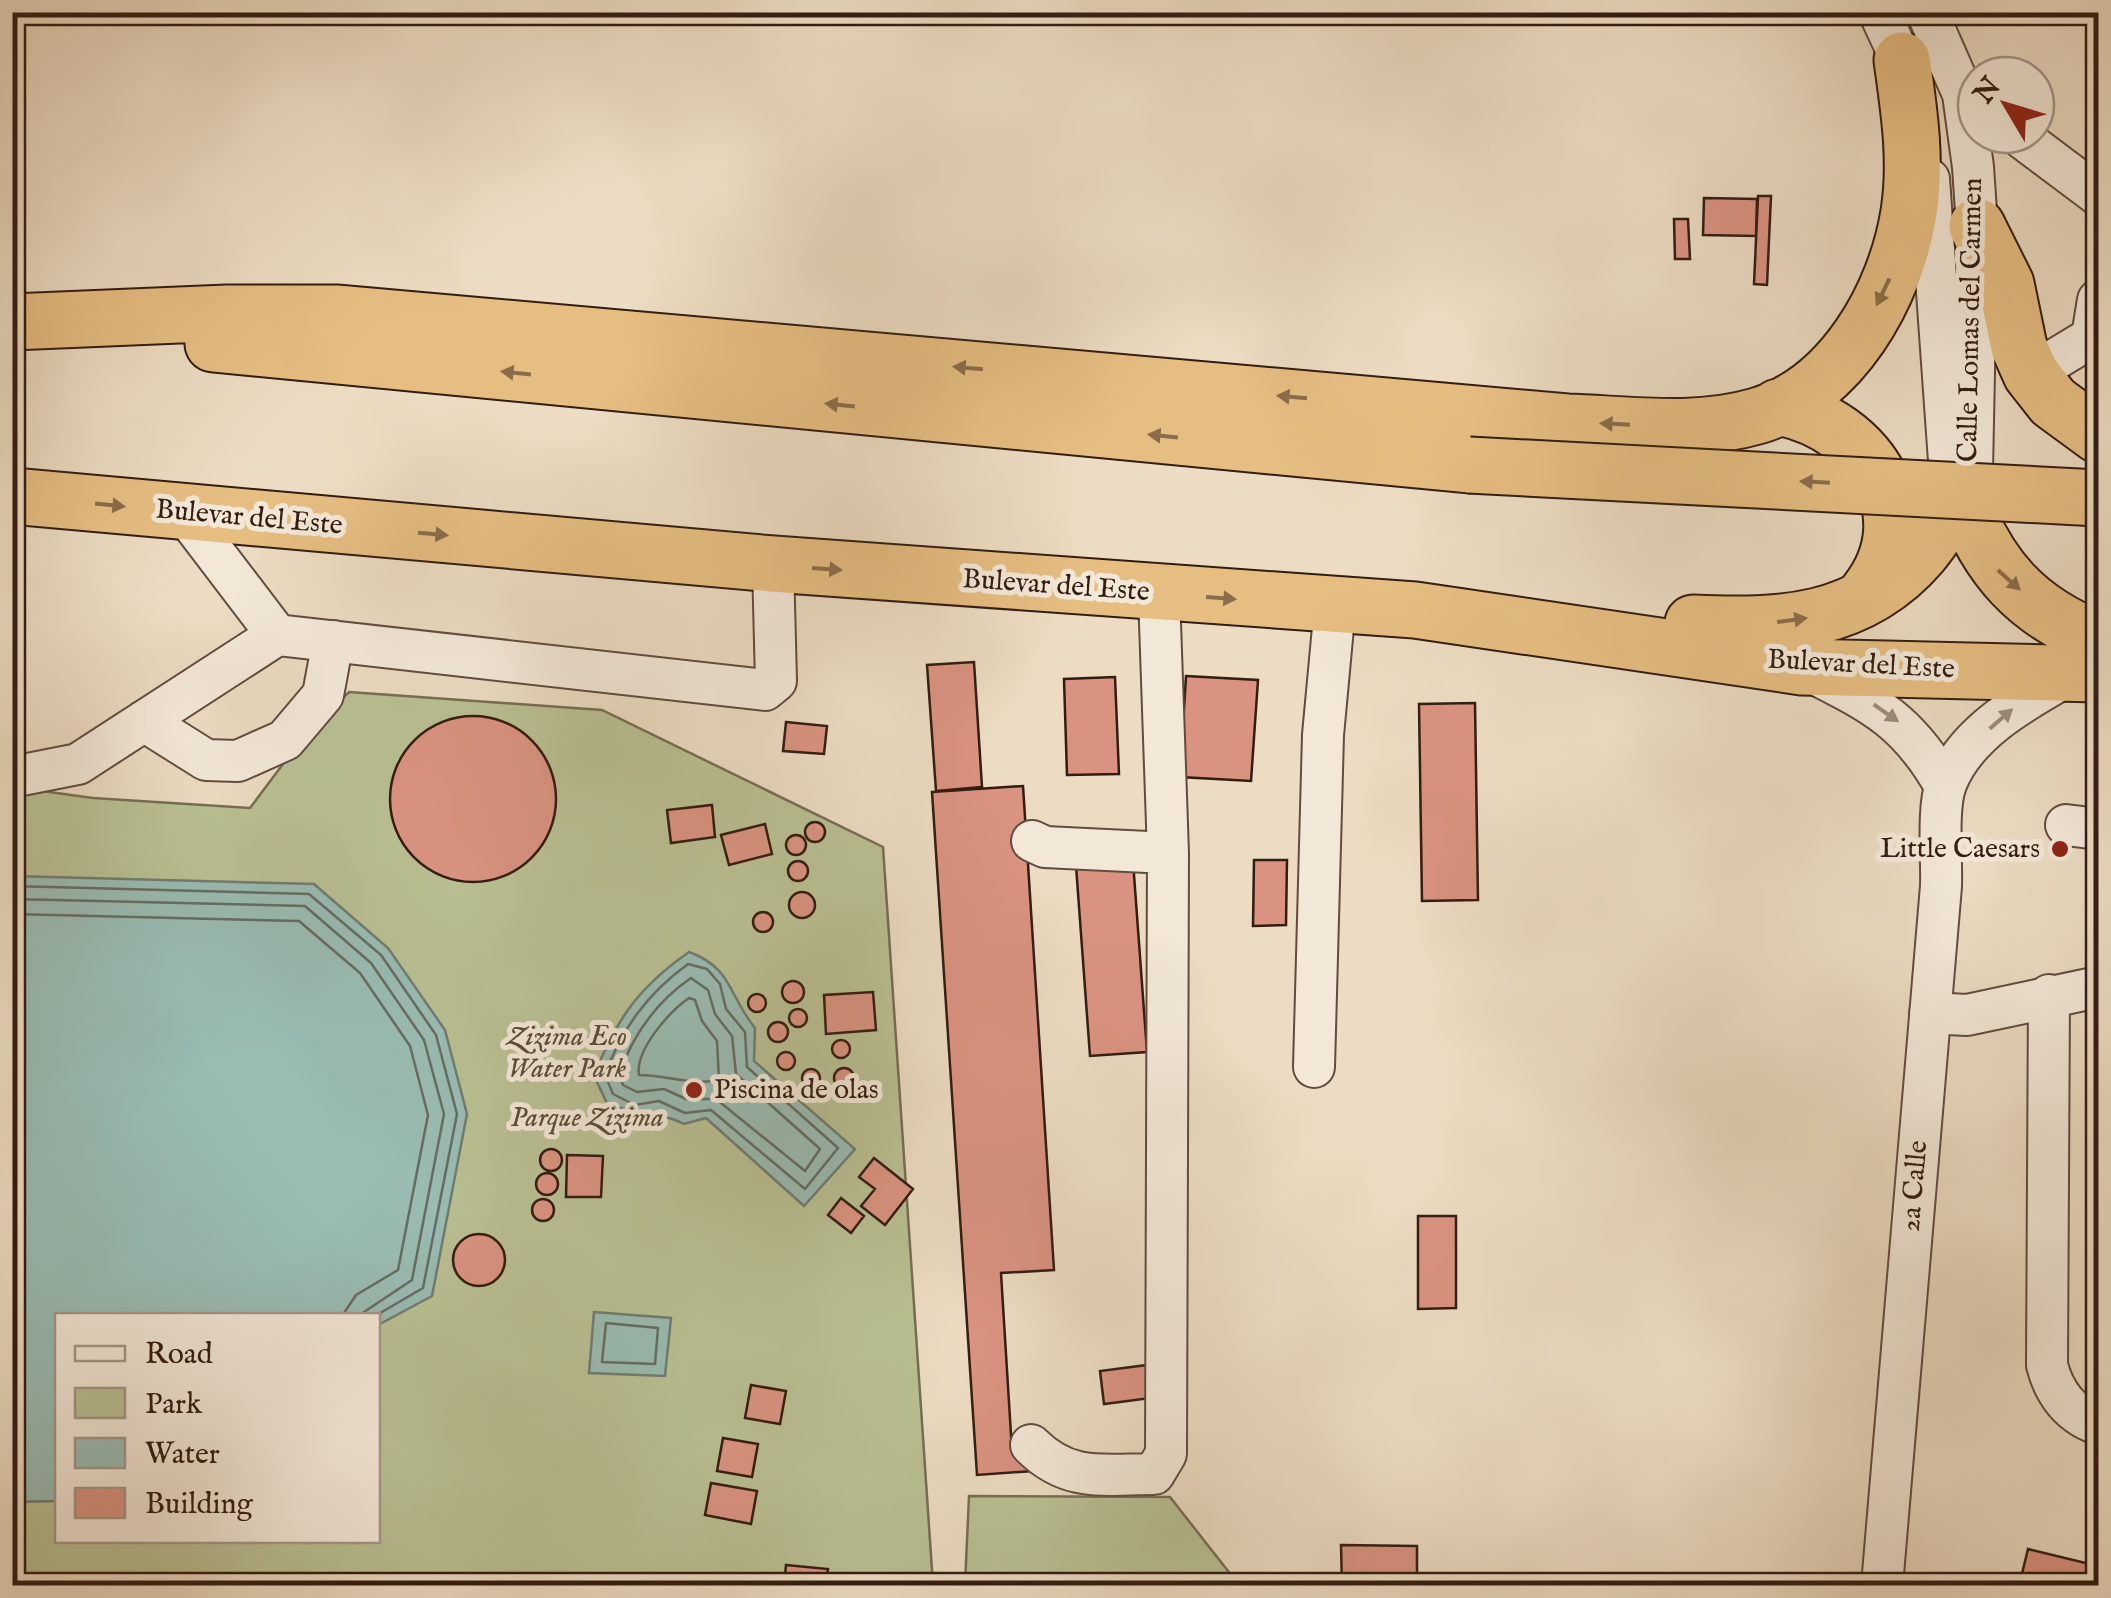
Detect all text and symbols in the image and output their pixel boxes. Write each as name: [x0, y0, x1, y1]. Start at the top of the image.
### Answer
north arrow: [1956, 55, 2056, 155]
text: N: [1966, 71, 2010, 112]
street label: Calle Lomas del Carmen: [1951, 177, 1991, 463]
one-way arrow: [1875, 278, 1892, 307]
one-way arrow: [952, 360, 983, 376]
one-way arrow: [500, 365, 532, 381]
one-way arrow: [1275, 389, 1307, 405]
one-way arrow: [823, 396, 855, 412]
one-way arrow: [1599, 416, 1631, 432]
one-way arrow: [1147, 428, 1179, 444]
one-way arrow: [1798, 474, 1830, 490]
street label: Bulevar del Este: [154, 492, 344, 544]
one-way arrow: [94, 498, 126, 514]
one-way arrow: [418, 527, 450, 543]
one-way arrow: [811, 561, 843, 577]
street label: Bulevar del Este: [961, 562, 1151, 610]
one-way arrow: [1996, 569, 2021, 591]
one-way arrow: [1205, 590, 1237, 606]
one-way arrow: [1777, 612, 1809, 628]
street label: Bulevar del Este: [1766, 643, 1956, 687]
one-way arrow: [1872, 703, 1899, 722]
one-way arrow: [1988, 708, 2013, 730]
place label: Little Caesars: [1880, 832, 2040, 867]
marker: Little Caesars: [2049, 838, 2071, 860]
park label: Zizima Eco Water Park: [505, 1020, 627, 1087]
place label: Piscina de olas: [714, 1073, 879, 1108]
marker: Piscina de olas: [683, 1079, 705, 1101]
park label: Parque Zizima: [510, 1101, 664, 1136]
street label: 2a Calle: [1894, 1139, 1936, 1233]
legend: [55, 1313, 380, 1543]
text: Road: [145, 1336, 214, 1374]
text: Park: [145, 1386, 203, 1424]
text: Water: [145, 1436, 220, 1474]
text: Building: [145, 1486, 254, 1524]

